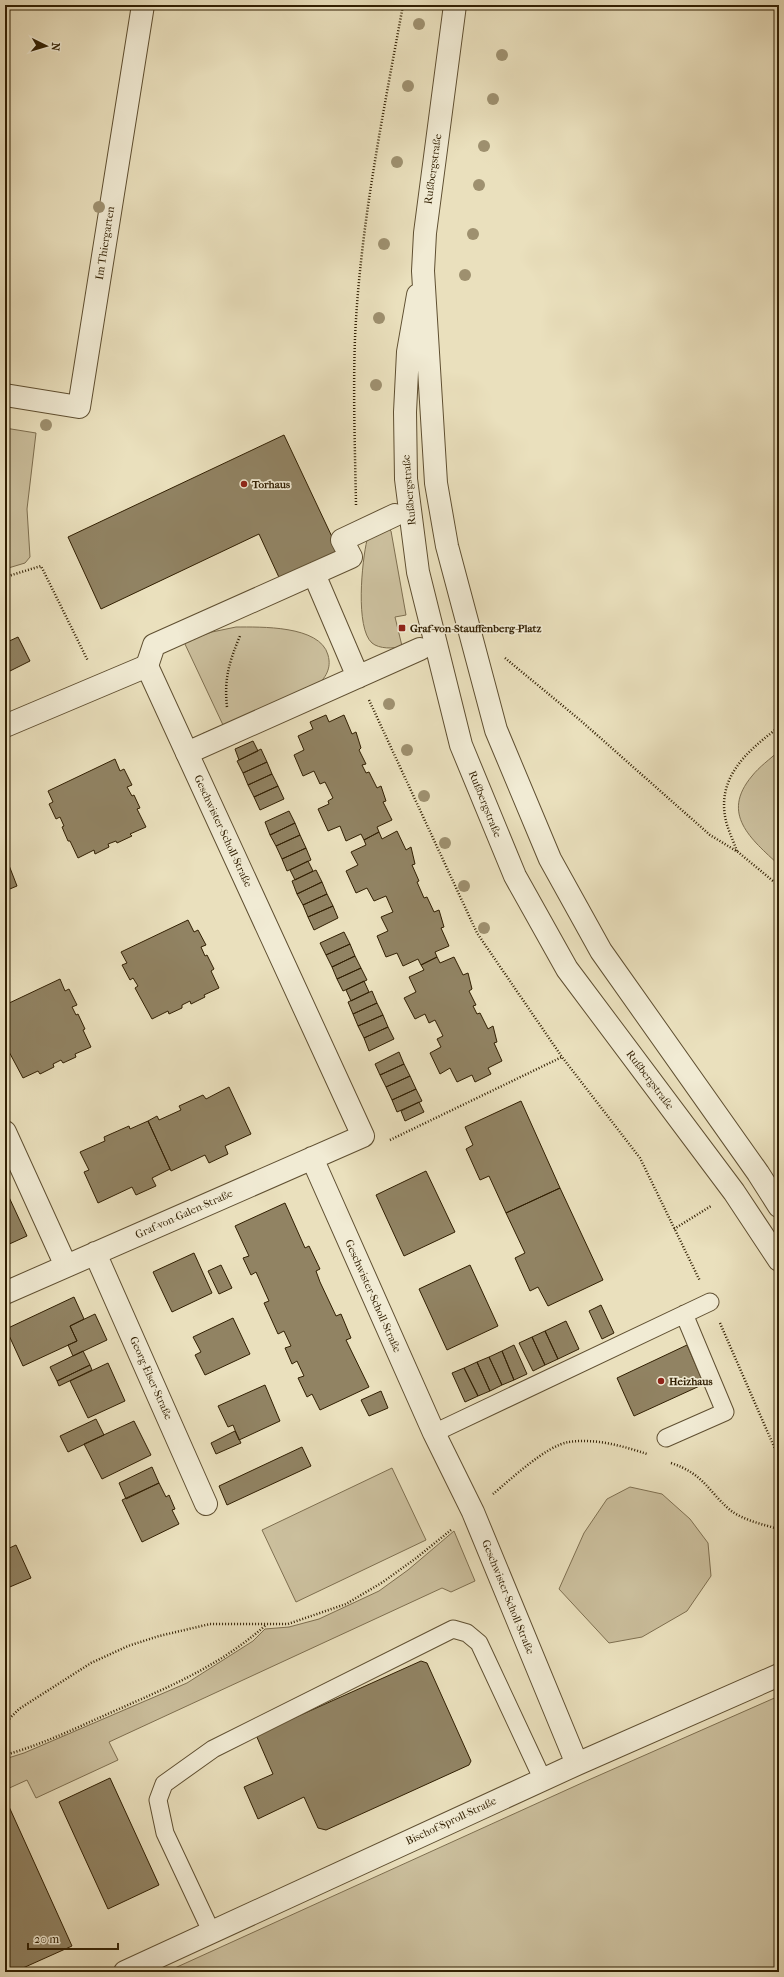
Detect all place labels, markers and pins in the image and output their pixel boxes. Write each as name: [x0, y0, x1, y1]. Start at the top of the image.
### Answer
place label: Torhaus: [251, 478, 290, 491]
marker: Torhaus: [239, 479, 249, 489]
place label: Graf-von-Stauffenberg-Platz: [410, 622, 541, 635]
marker: Graf-von-Stauffenberg-Platz: [397, 623, 407, 633]
place label: Heizhaus: [669, 1375, 713, 1388]
marker: Heizhaus: [656, 1376, 666, 1386]

